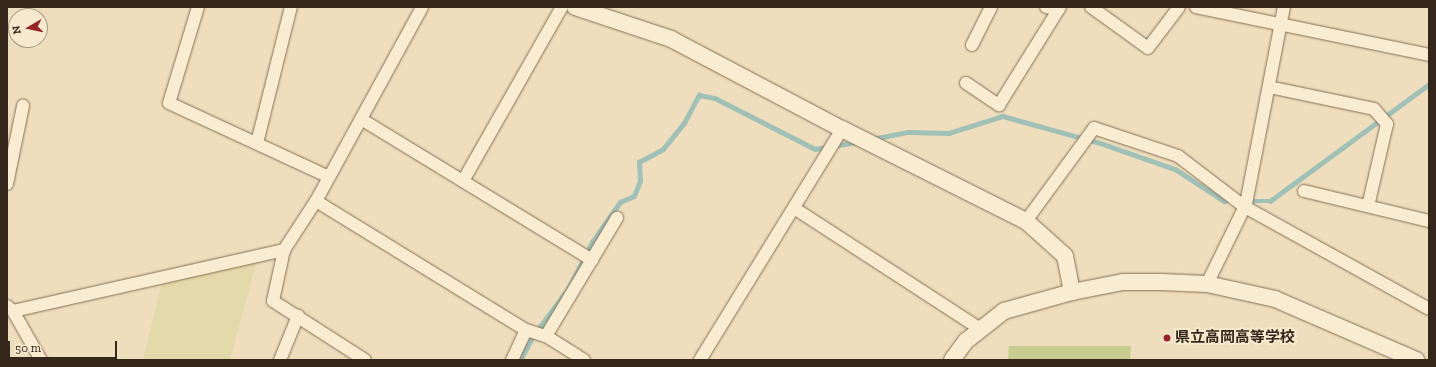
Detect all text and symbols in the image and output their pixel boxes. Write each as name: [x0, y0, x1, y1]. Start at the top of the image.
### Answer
north arrow: [8, 8, 48, 48]
text: N: [10, 25, 24, 35]
place label: 県立高岡高等学校: [1175, 329, 1295, 347]
scale bar: [10, 333, 119, 359]
marker: 県立高岡高等学校: [1162, 333, 1172, 343]
text: 50 m: [15, 341, 41, 355]

